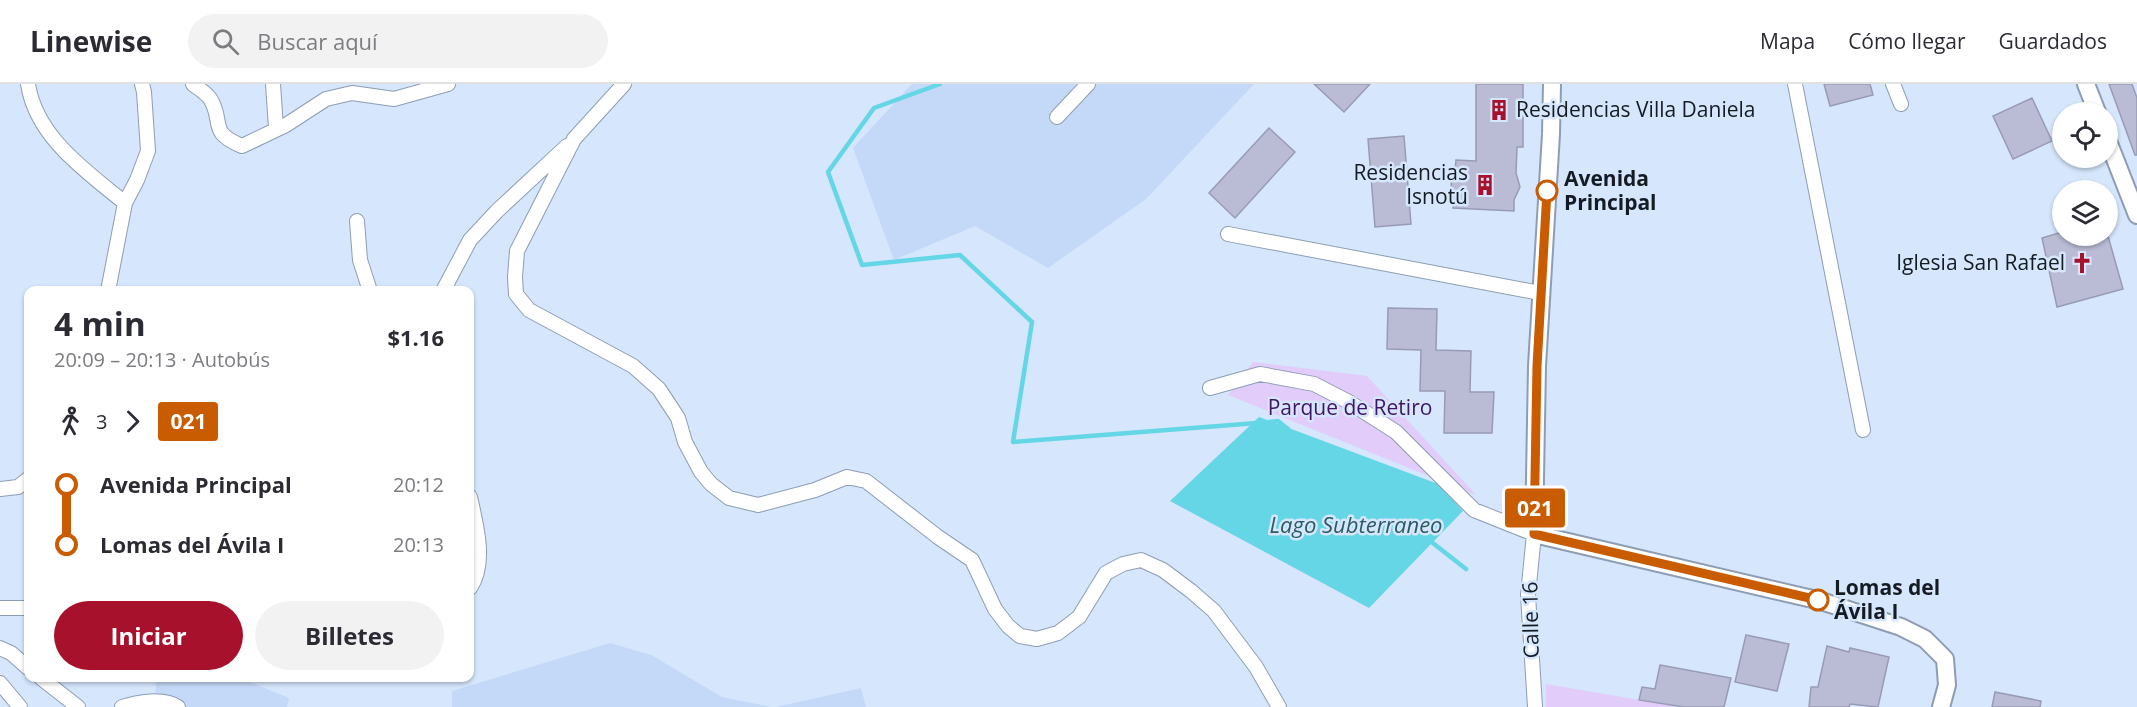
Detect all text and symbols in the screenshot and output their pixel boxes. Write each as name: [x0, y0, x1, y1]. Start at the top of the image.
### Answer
search box: [188, 14, 608, 68]
text: Linewise: [30, 22, 152, 60]
icon: search: [209, 25, 242, 58]
text: Buscar aquí: [257, 26, 378, 56]
text: Mapa: [1760, 27, 1815, 55]
text: Cómo llegar: [1848, 27, 1966, 55]
text: Guardados: [1999, 27, 2107, 55]
place label: Residencias Villa Daniela: [1516, 95, 1755, 123]
building icon: Residencias Villa Daniela: [1487, 98, 1511, 122]
map controls: [2052, 102, 2118, 246]
button: locate: [2052, 102, 2118, 168]
place label: Residencias Isnotú: [1353, 158, 1468, 210]
place label: Avenida Principal: [1564, 164, 1657, 216]
building icon: Residencias Isnotú: [1473, 173, 1497, 197]
marker: Avenida Principal: [1536, 180, 1558, 202]
button: layers: [2052, 180, 2118, 246]
place label: Iglesia San Rafael: [1896, 248, 2065, 276]
church icon: Iglesia San Rafael: [2070, 251, 2094, 275]
text: 4 min: [54, 301, 146, 346]
text: $1.16: [387, 322, 444, 352]
text: 20:09 – 20:13 · Autobús: [54, 346, 270, 373]
park label: Parque de Retiro: [1268, 393, 1432, 421]
icon: walk: [54, 405, 87, 438]
icon: forward: [116, 405, 149, 438]
text: 021: [170, 407, 206, 435]
text: 3: [96, 408, 107, 435]
text: Avenida Principal: [100, 469, 292, 499]
text: 20:12: [393, 471, 444, 498]
line badge: 021: [1500, 488, 1570, 528]
text: 021: [1517, 494, 1553, 522]
water label: Lago Subterraneo: [1269, 509, 1443, 539]
text: Lomas del Ávila I: [100, 529, 284, 559]
text: 20:13: [393, 531, 444, 558]
place label: Lomas del Ávila I: [1834, 573, 1940, 625]
street label: Calle 16: [1515, 581, 1545, 659]
marker: Lomas del Ávila I: [1807, 589, 1829, 611]
button: Iniciar: [54, 601, 243, 670]
button: Billetes: [255, 601, 444, 670]

